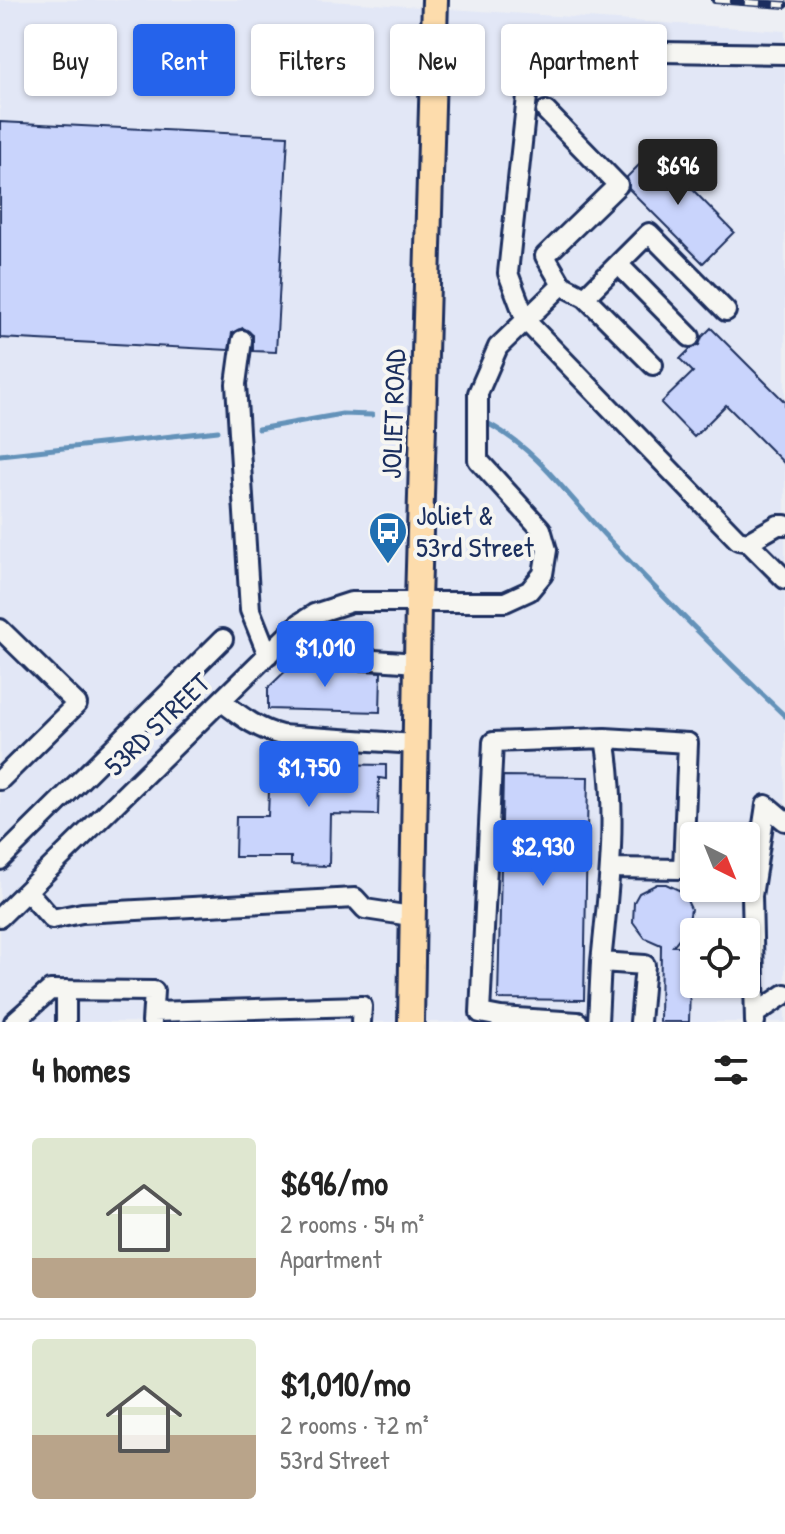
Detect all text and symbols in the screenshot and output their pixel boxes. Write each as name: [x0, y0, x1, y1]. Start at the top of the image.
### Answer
chip: Buy: [24, 24, 117, 96]
chip: Rent: [133, 24, 235, 96]
chip: Filters: [251, 24, 374, 96]
chip: New: [390, 24, 485, 96]
chip: Apartment: [501, 24, 667, 96]
pin: $696: [631, 139, 725, 207]
text: $696: [656, 147, 700, 182]
street label: JOLIET ROAD: [372, 348, 414, 480]
place label: Joliet & 53rd Street: [416, 496, 534, 566]
bus stop icon: Joliet & 53rd Street: [367, 510, 409, 565]
pin: $1,010: [260, 621, 390, 689]
text: $1,010: [295, 629, 355, 664]
street label: 53RD STREET: [96, 663, 219, 784]
pin: $1,750: [244, 741, 374, 809]
text: $1,750: [277, 749, 341, 784]
pin: $2,930: [478, 820, 608, 888]
north arrow: [680, 822, 760, 902]
map controls: [680, 822, 760, 998]
text: $2,930: [511, 828, 575, 863]
button: locate: [680, 918, 760, 998]
text: 4 homes: [32, 1047, 130, 1093]
icon: filters: [709, 1048, 753, 1092]
text: $696/mo: [280, 1160, 388, 1206]
icon: home: [96, 1170, 192, 1266]
text: 2 rooms · 54 m²: [280, 1206, 424, 1241]
text: Apartment: [280, 1241, 382, 1276]
text: $1,010/mo: [280, 1361, 410, 1407]
icon: home: [96, 1371, 192, 1467]
text: 2 rooms · 72 m²: [280, 1407, 429, 1442]
text: 53rd Street: [280, 1442, 389, 1477]

